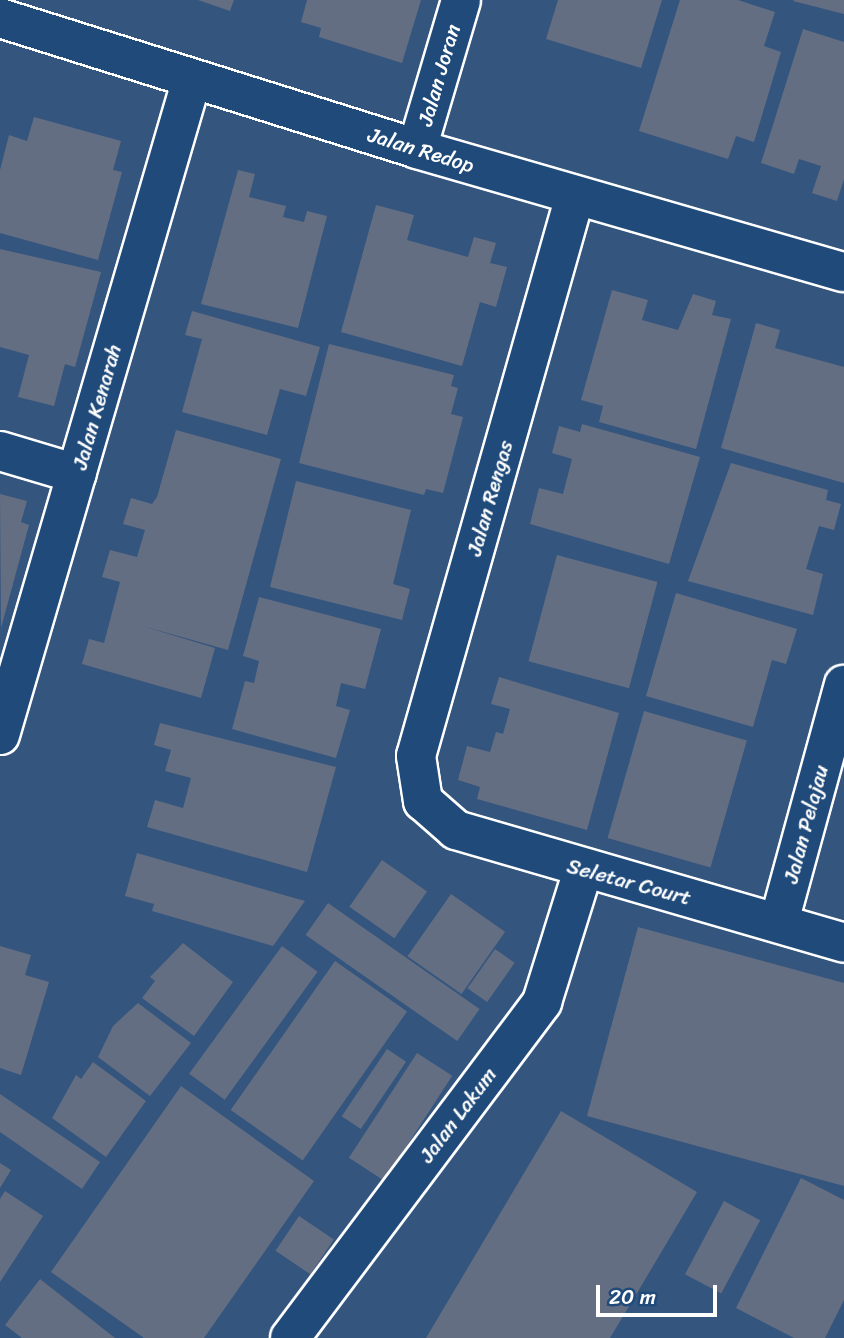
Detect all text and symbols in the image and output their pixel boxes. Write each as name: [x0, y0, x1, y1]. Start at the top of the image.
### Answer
street label: Jalan Joran: [412, 21, 466, 129]
street label: Jalan Redop: [365, 122, 477, 178]
street label: Jalan Kenarah: [67, 341, 127, 473]
street label: Jalan Rengas: [462, 438, 518, 558]
street label: Jalan Pelajau: [778, 762, 834, 886]
street label: Seletar Court: [564, 853, 694, 911]
street label: Jalan Lakum: [414, 1063, 502, 1167]
scale bar: [599, 1272, 720, 1316]
text: 20 m: [609, 1278, 656, 1316]

